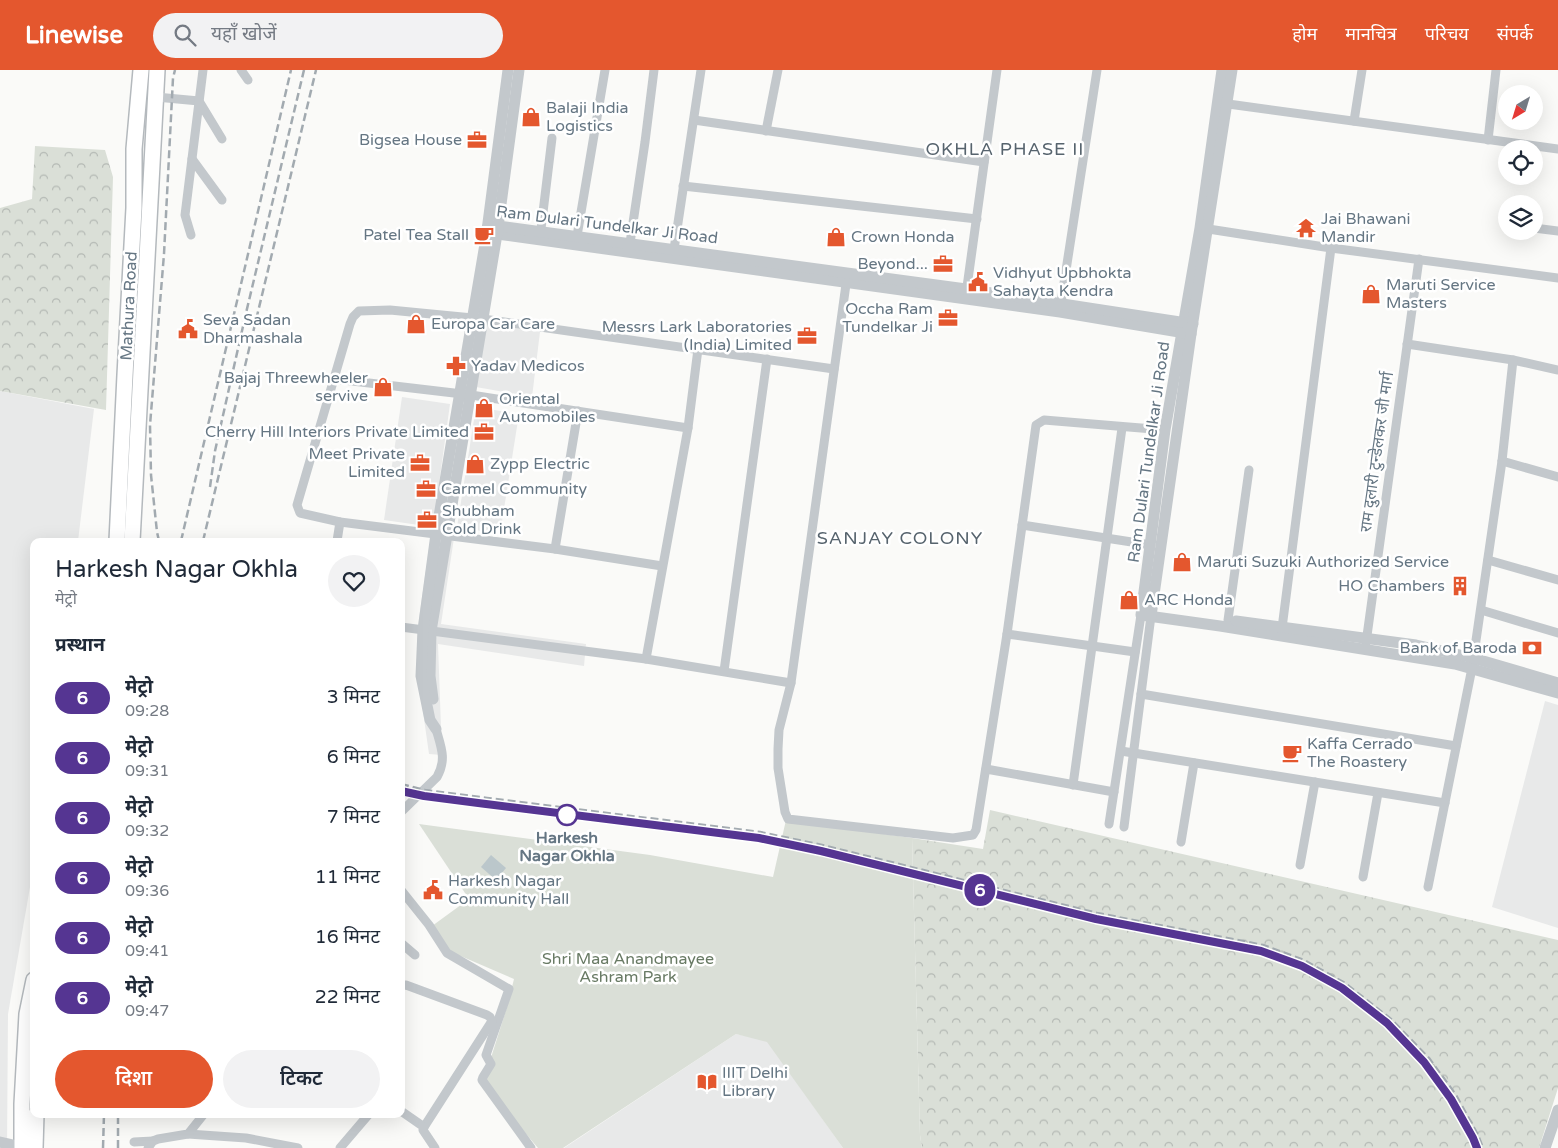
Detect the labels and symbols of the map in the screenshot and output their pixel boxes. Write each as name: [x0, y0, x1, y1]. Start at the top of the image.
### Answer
north arrow: [1498, 85, 1542, 130]
place label: Balaji India Logistics: [546, 98, 628, 136]
shop icon: Balaji India Logistics: [520, 106, 542, 128]
office icon: Bigsea House: [466, 129, 488, 151]
place label: Bigsea House: [359, 130, 462, 150]
district label: OKHLA PHASE II: [925, 138, 1085, 160]
street label: Ram Dulari Tundelkar Ji Road: [495, 201, 719, 249]
place label: Jai Bhawani Mandir: [1321, 209, 1410, 247]
temple icon: Jai Bhawani Mandir: [1295, 217, 1317, 239]
cafe icon: Patel Tea Stall: [473, 224, 495, 246]
place label: Patel Tea Stall: [363, 225, 469, 245]
shop icon: Crown Honda: [825, 226, 847, 248]
place label: Crown Honda: [851, 227, 955, 247]
street label: Mathura Road: [116, 251, 142, 361]
office icon: Beyond...: [932, 253, 954, 275]
place label: Beyond...: [857, 254, 928, 274]
place label: Vidhyut Upbhokta Sahayta Kendra: [993, 263, 1132, 301]
public building icon: Vidhyut Upbhokta Sahayta Kendra: [967, 271, 989, 293]
place label: Maruti Service Masters: [1386, 275, 1496, 313]
shop icon: Maruti Service Masters: [1360, 283, 1382, 305]
place label: Occha Ram Tundelkar Ji: [842, 299, 933, 337]
office icon: Occha Ram Tundelkar Ji: [937, 307, 959, 329]
place label: Seva Sadan Dharmashala: [203, 310, 303, 348]
shop icon: Europa Car Care: [405, 313, 427, 335]
place label: Europa Car Care: [431, 314, 555, 334]
place label: Messrs Lark Laboratories (India) Limited: [602, 317, 792, 355]
public building icon: Seva Sadan Dharmashala: [177, 318, 199, 340]
office icon: Messrs Lark Laboratories (India) Limited: [796, 325, 818, 347]
street label: Ram Dulari Tundelkar Ji Road: [1124, 340, 1174, 564]
pharmacy icon: Yadav Medicos: [445, 355, 467, 377]
place label: Yadav Medicos: [471, 356, 585, 376]
place label: Bajaj Threewheeler servive: [224, 368, 369, 406]
street label: राम दुलारी टुन्डेलकर जी मार्ग: [1356, 369, 1398, 534]
shop icon: Bajaj Threewheeler servive: [372, 376, 394, 398]
place label: Oriental Automobiles: [499, 389, 595, 427]
shop icon: Oriental Automobiles: [473, 397, 495, 419]
office icon: Cherry Hill Interiors Private Limited: [473, 421, 495, 443]
place label: Cherry Hill Interiors Private Limited: [205, 422, 469, 442]
place label: Meet Private Limited: [308, 444, 405, 482]
office icon: Meet Private Limited: [409, 452, 431, 474]
shop icon: Zypp Electric: [464, 453, 486, 475]
place label: Zypp Electric: [490, 454, 590, 474]
office icon: Carmel Community: [415, 478, 437, 500]
place label: Carmel Community: [441, 479, 588, 499]
place label: Shubham Cold Drink: [442, 501, 522, 539]
office icon: Shubham Cold Drink: [416, 509, 438, 531]
district label: SANJAY COLONY: [817, 527, 983, 549]
shop icon: Maruti Suzuki Authorized Service: [1171, 551, 1193, 573]
place label: Maruti Suzuki Authorized Service: [1197, 552, 1449, 572]
building icon: HO Chambers: [1449, 575, 1471, 597]
place label: HO Chambers: [1338, 576, 1445, 596]
shop icon: ARC Honda: [1118, 589, 1140, 611]
place label: ARC Honda: [1144, 590, 1233, 610]
bank icon: Bank of Baroda: [1521, 637, 1543, 659]
place label: Bank of Baroda: [1400, 638, 1517, 658]
place label: Kaffa Cerrado The Roastery: [1307, 734, 1413, 772]
cafe icon: Kaffa Cerrado The Roastery: [1281, 742, 1303, 764]
marker: Harkesh Nagar Okhla: [556, 804, 578, 826]
place label: Harkesh Nagar Okhla: [519, 828, 615, 866]
place label: Harkesh Nagar Community Hall: [448, 871, 569, 909]
line badge: 6: [964, 874, 996, 906]
public building icon: Harkesh Nagar Community Hall: [422, 879, 444, 901]
park label: Shri Maa Anandmayee Ashram Park: [542, 949, 714, 987]
place label: IIIT Delhi Library: [722, 1063, 788, 1101]
library icon: IIIT Delhi Library: [696, 1071, 718, 1093]

